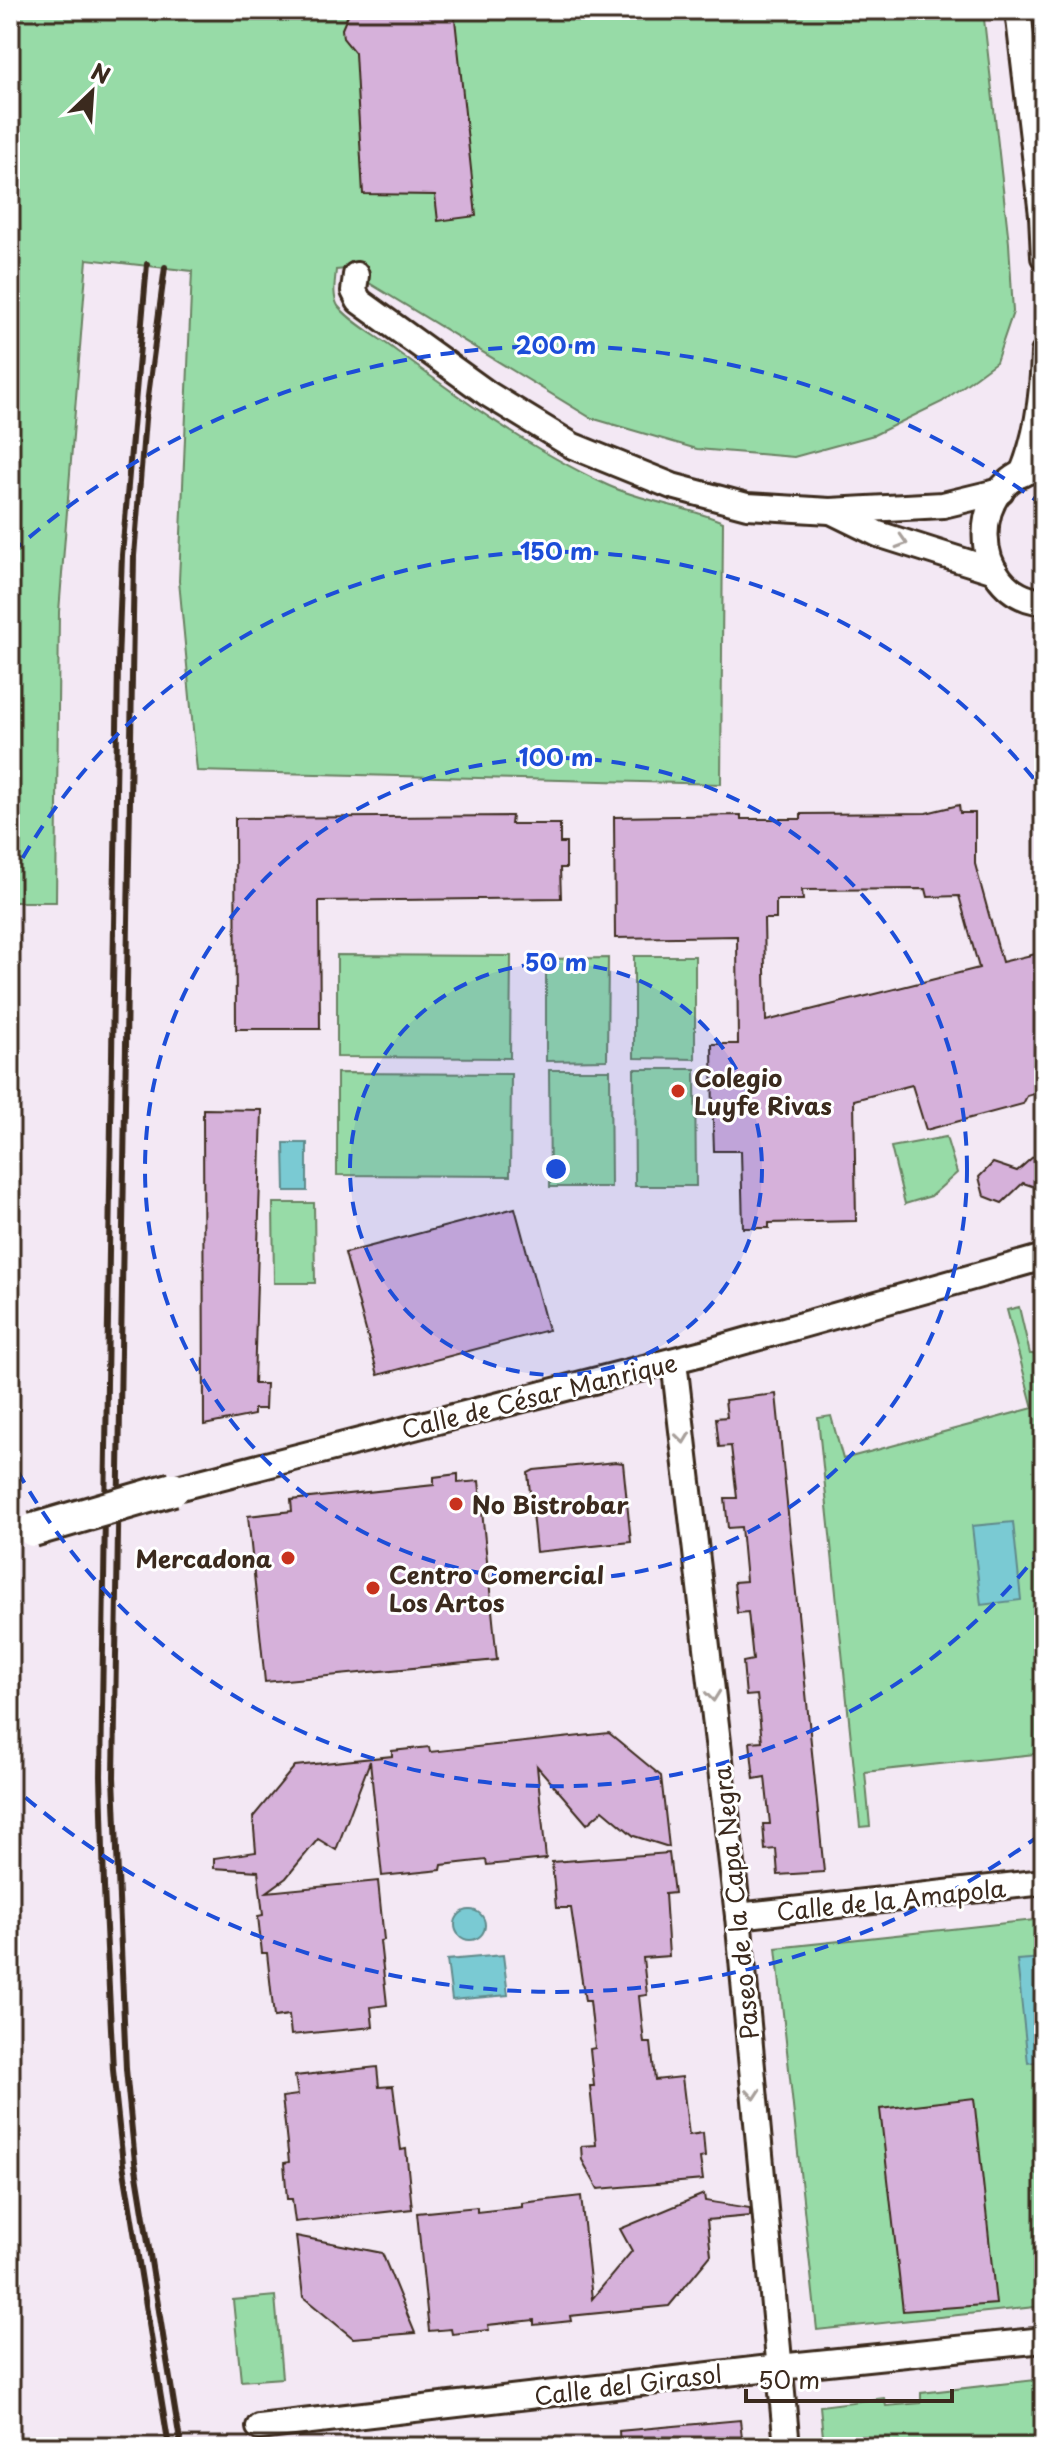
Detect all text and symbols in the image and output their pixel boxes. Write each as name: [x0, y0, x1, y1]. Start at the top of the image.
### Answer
north arrow: [52, 52, 132, 132]
text: N: [86, 54, 116, 91]
text: 200 m: [516, 326, 596, 362]
text: 150 m: [520, 532, 592, 568]
one-way arrow: [894, 533, 908, 549]
text: 100 m: [519, 738, 593, 774]
text: 50 m: [525, 943, 587, 979]
place label: Colegio Luyfe Rivas: [694, 1059, 832, 1123]
marker: Colegio Luyfe Rivas: [669, 1082, 687, 1100]
centre of rings: [542, 1155, 570, 1183]
street label: Calle de César Manrique: [397, 1343, 681, 1447]
one-way arrow: [674, 1431, 691, 1445]
place label: No Bistrobar: [472, 1486, 629, 1522]
marker: No Bistrobar: [447, 1495, 465, 1513]
place label: Mercadona: [136, 1540, 273, 1576]
marker: Mercadona: [279, 1549, 297, 1567]
place label: Centro Comercial Los Artos: [389, 1556, 604, 1620]
marker: Centro Comercial Los Artos: [364, 1579, 382, 1597]
one-way arrow: [704, 1690, 721, 1703]
street label: Paseo de la Capa Negra: [703, 1764, 767, 2042]
street label: Calle de la Amapola: [775, 1869, 1008, 1929]
one-way arrow: [745, 2088, 762, 2101]
scale bar: [746, 2353, 952, 2403]
street label: Calle del Girasol: [532, 2355, 724, 2413]
text: 50 m: [758, 2361, 820, 2397]

